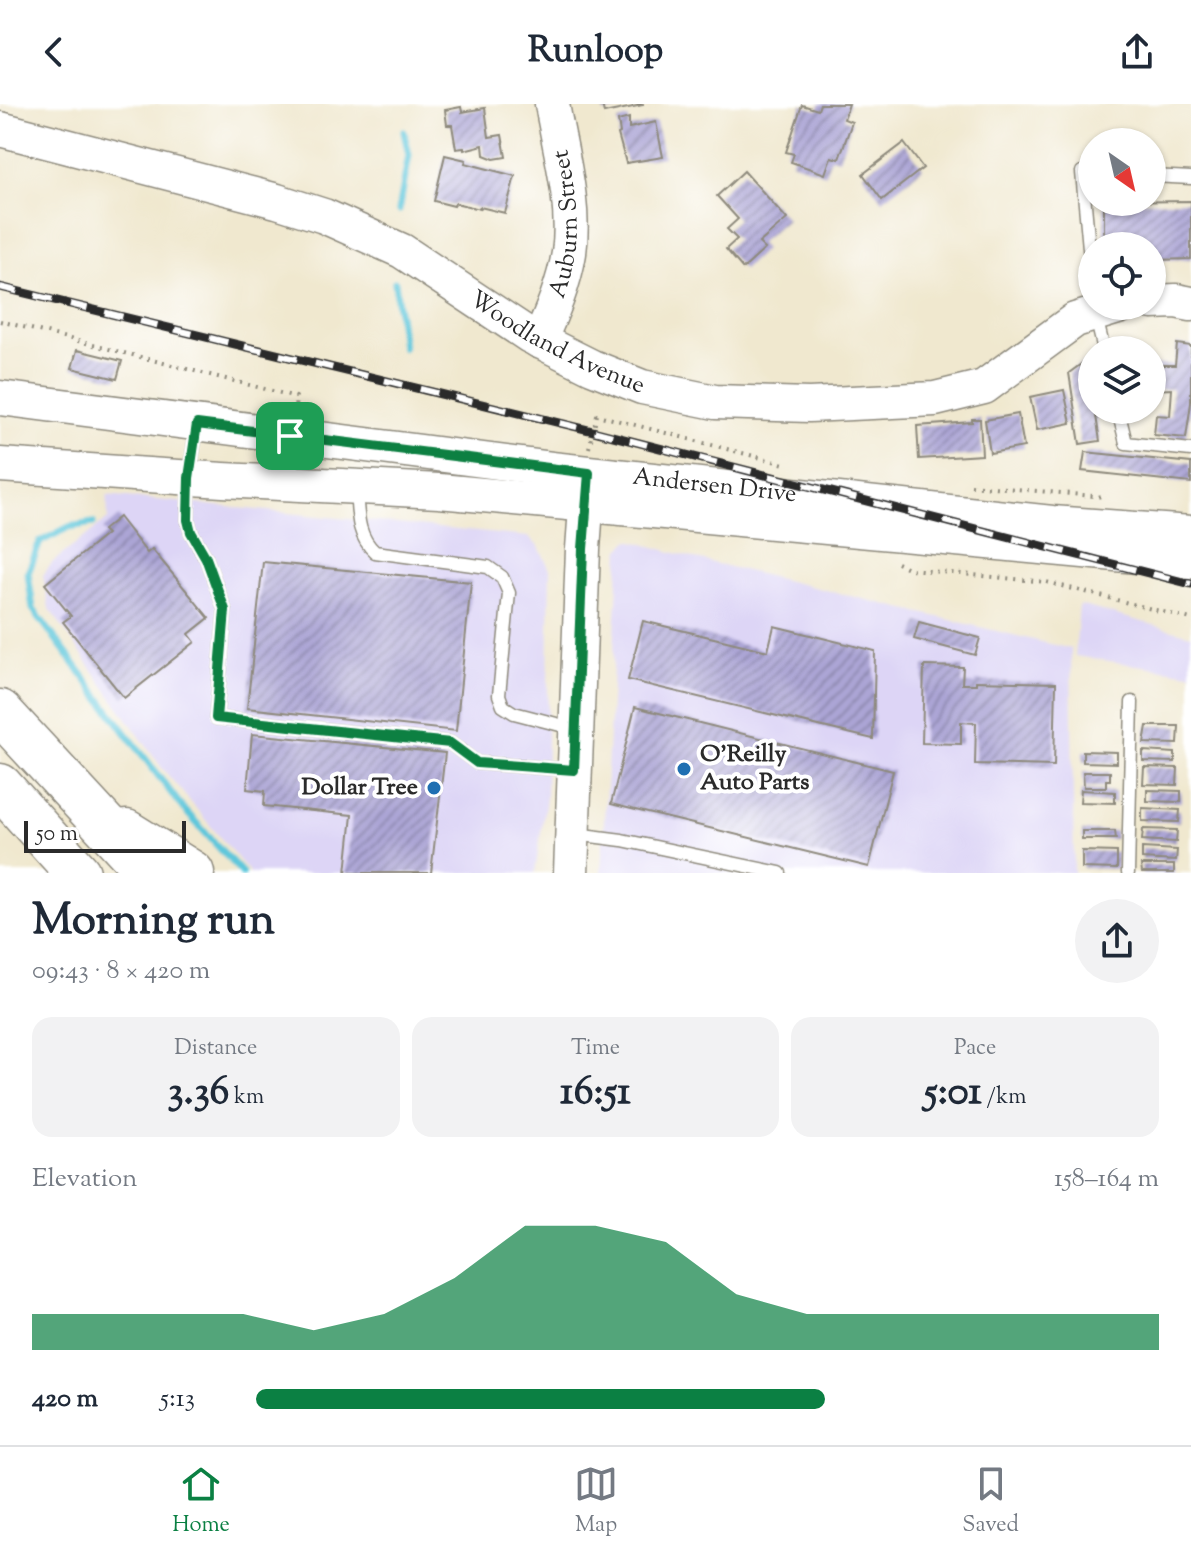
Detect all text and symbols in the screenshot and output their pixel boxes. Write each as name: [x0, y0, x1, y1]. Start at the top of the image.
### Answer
text: Runloop: [528, 26, 663, 78]
icon: back: [32, 30, 76, 74]
icon: share: [1115, 30, 1159, 74]
north arrow: [1078, 128, 1166, 216]
map controls: [1078, 128, 1166, 424]
street label: Auburn Street: [541, 147, 588, 303]
button: locate: [1078, 232, 1166, 320]
street label: Woodland Avenue: [462, 283, 650, 403]
button: layers: [1078, 336, 1166, 424]
pin: [256, 402, 324, 470]
icon: arrive: [268, 414, 312, 458]
street label: Andersen Drive: [631, 461, 798, 512]
place label: O'Reilly Auto Parts: [700, 738, 810, 800]
marker: O'Reilly Auto Parts: [675, 760, 693, 778]
place label: Dollar Tree: [302, 771, 418, 805]
marker: Dollar Tree: [425, 779, 443, 797]
scale bar: [24, 817, 186, 853]
text: 50 m: [36, 819, 78, 851]
text: Morning run: [32, 891, 275, 954]
button: share: [1075, 899, 1159, 983]
text: 09:43 · 8 × 420 m: [32, 953, 210, 990]
text: Distance: [174, 1033, 257, 1065]
text: Time: [571, 1033, 620, 1065]
text: Pace: [954, 1033, 996, 1065]
text: 3.36: [167, 1065, 229, 1122]
text: 16:51: [560, 1065, 631, 1122]
text: 5:01: [924, 1065, 982, 1122]
text: km: [229, 1082, 264, 1114]
text: /km: [982, 1082, 1026, 1114]
text: Elevation: [32, 1161, 137, 1198]
text: 158–164 m: [1054, 1161, 1159, 1198]
text: 420 m: [32, 1381, 98, 1418]
text: 5:13: [160, 1381, 195, 1418]
tab: Home: [172, 1462, 230, 1542]
tab: Map: [574, 1462, 618, 1542]
tab: Saved: [962, 1462, 1019, 1542]

